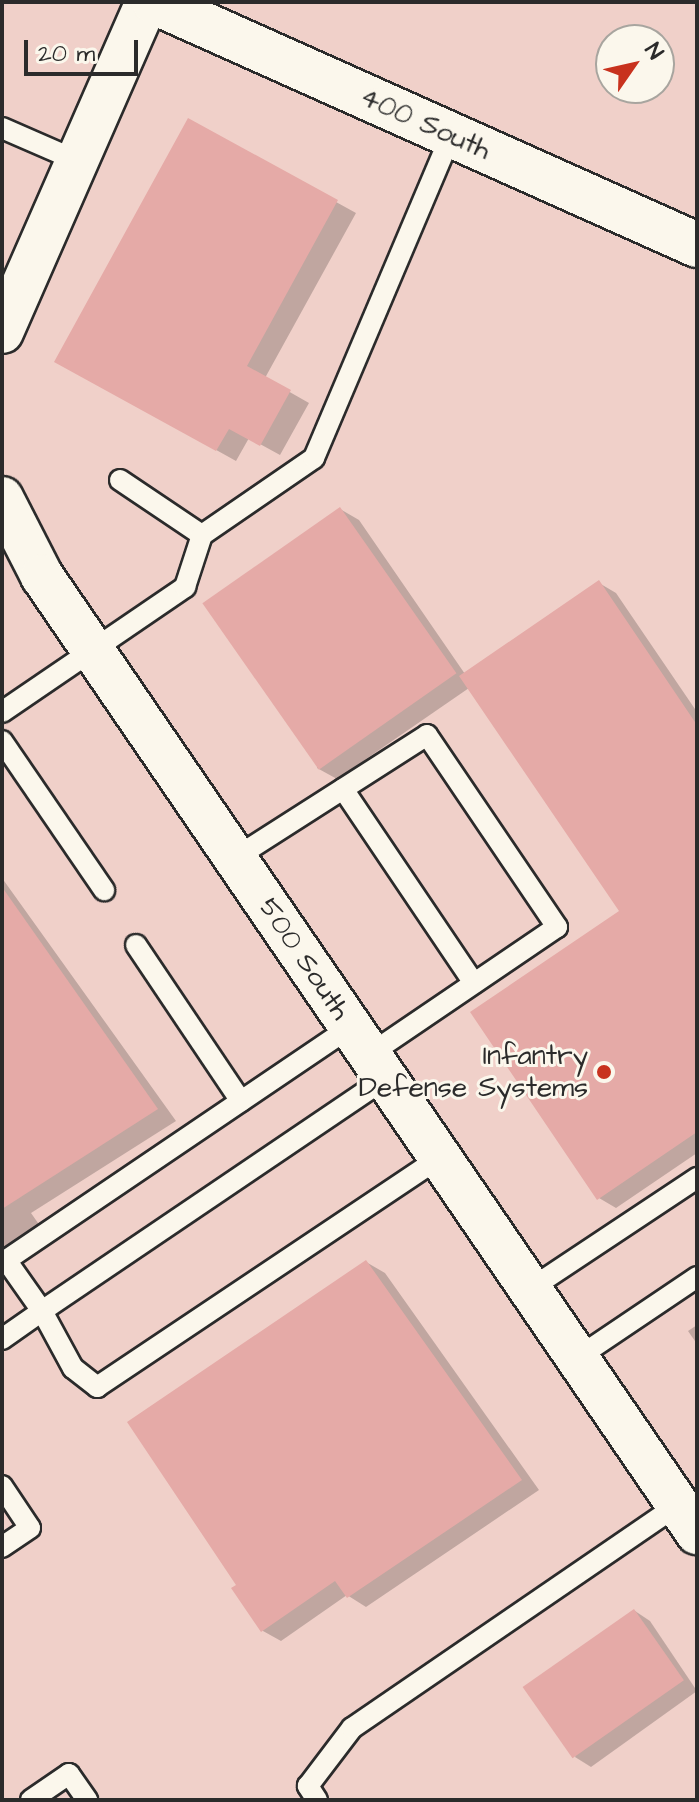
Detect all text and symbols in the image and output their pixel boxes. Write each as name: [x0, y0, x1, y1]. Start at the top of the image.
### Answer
scale bar: [28, 24, 142, 74]
north arrow: [595, 24, 675, 104]
text: 20 m: [38, 37, 95, 71]
text: N: [637, 37, 670, 66]
street label: 400 South: [355, 80, 495, 168]
street label: 500 South: [251, 892, 357, 1026]
place label: Infantry Defense Systems: [359, 1039, 588, 1105]
marker: Infantry Defense Systems: [595, 1063, 613, 1081]

